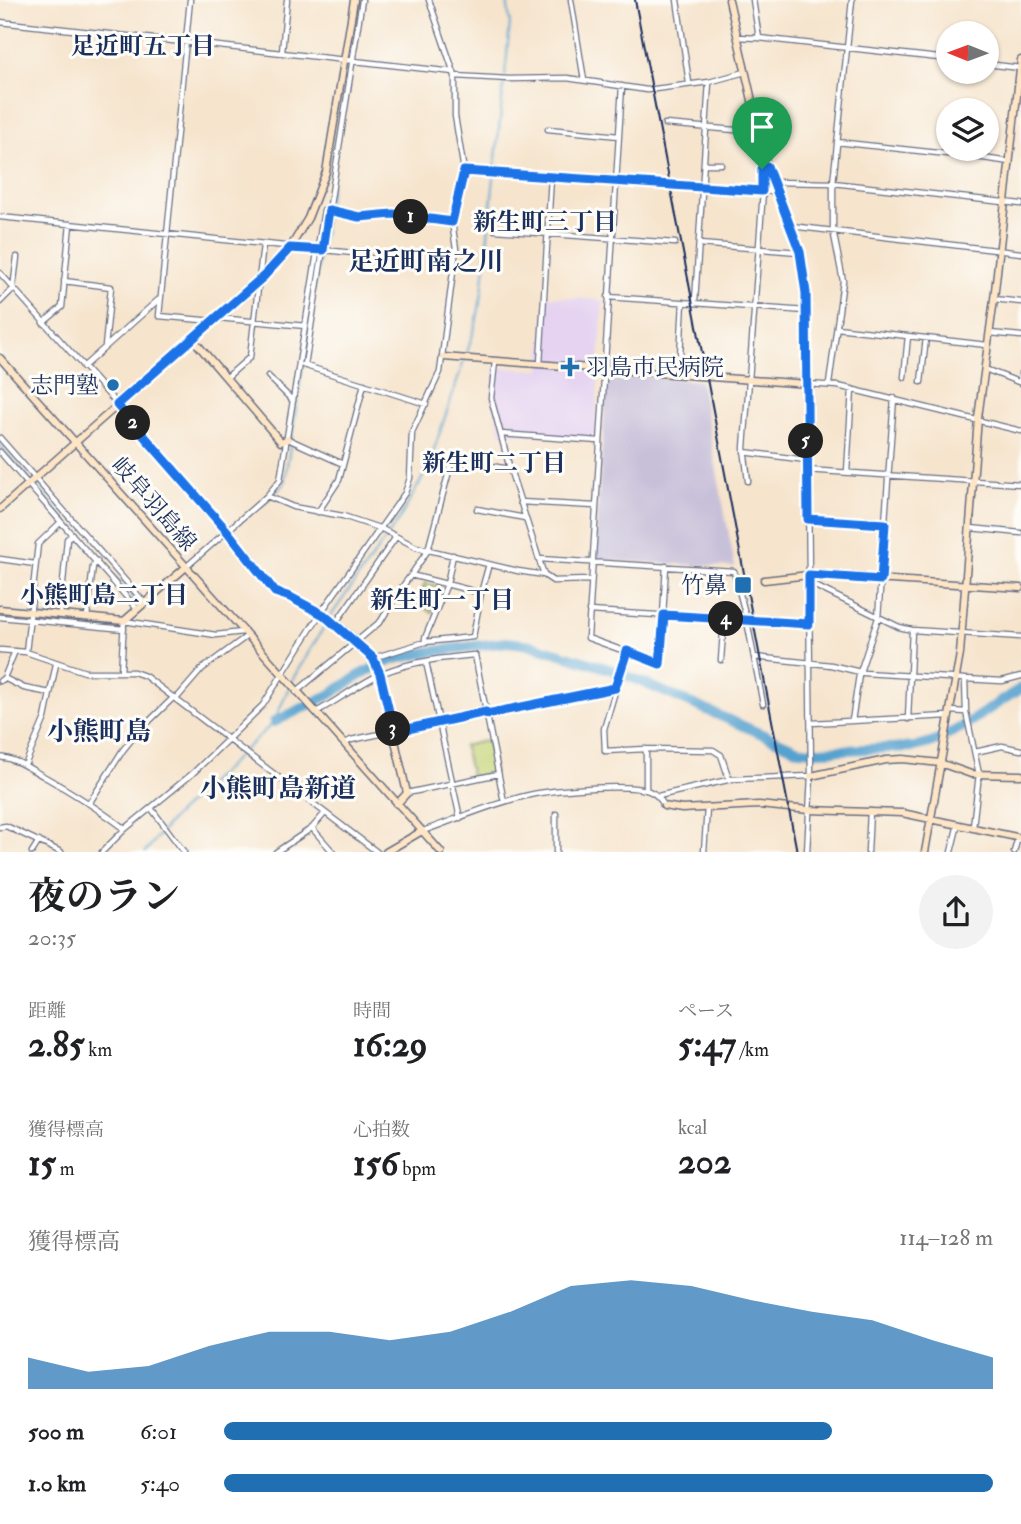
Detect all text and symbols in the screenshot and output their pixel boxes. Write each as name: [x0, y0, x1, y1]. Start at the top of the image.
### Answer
north arrow: [936, 21, 999, 84]
map controls: [936, 21, 999, 161]
district label: 足近町五丁目: [71, 31, 215, 62]
pin: [732, 97, 792, 169]
button: layers: [936, 98, 999, 161]
icon: arrive: [743, 108, 781, 146]
pin: 1: [394, 200, 428, 234]
text: 1: [407, 204, 414, 228]
district label: 新生町三丁目: [473, 207, 617, 238]
district label: 足近町南之川: [348, 246, 504, 278]
place label: 羽島市民病院: [586, 353, 724, 382]
marker: 羽島市民病院: [560, 357, 580, 377]
place label: 志門塾: [30, 371, 99, 400]
marker: 志門塾: [105, 377, 121, 393]
pin: 2: [116, 406, 150, 440]
text: 2: [128, 410, 137, 434]
pin: 5: [788, 424, 824, 458]
text: 5: [801, 428, 810, 452]
district label: 新生町二丁目: [422, 448, 566, 479]
street label: 岐阜羽島線: [105, 451, 203, 557]
place label: 竹鼻: [681, 571, 727, 600]
marker: 竹鼻: [733, 575, 753, 595]
district label: 小熊町島二丁目: [20, 580, 188, 611]
district label: 新生町一丁目: [370, 585, 514, 616]
pin: 4: [708, 602, 744, 636]
text: 4: [720, 606, 731, 630]
pin: 3: [376, 712, 410, 746]
district label: 小熊町島: [47, 716, 151, 748]
text: 3: [389, 716, 396, 740]
district label: 小熊町島新道: [200, 773, 356, 805]
text: 夜のラン: [28, 873, 180, 921]
button: share: [919, 875, 993, 949]
text: 20:35: [28, 923, 76, 952]
text: 距離: [28, 999, 66, 1023]
text: 時間: [353, 999, 391, 1023]
text: ペース: [678, 999, 734, 1023]
text: 2.85: [28, 1023, 84, 1067]
text: 16:29: [353, 1023, 427, 1067]
text: 5:47: [678, 1023, 736, 1067]
text: km: [84, 1038, 112, 1062]
text: /km: [736, 1038, 769, 1062]
text: kcal: [678, 1116, 707, 1140]
text: 獲得標高: [28, 1118, 104, 1142]
text: 心拍数: [353, 1118, 410, 1142]
text: 202: [678, 1140, 731, 1184]
text: 15: [28, 1142, 56, 1186]
text: 156: [353, 1142, 398, 1186]
text: m: [56, 1157, 75, 1181]
text: bpm: [398, 1157, 436, 1181]
text: 114–128 m: [899, 1223, 993, 1252]
text: 獲得標高: [28, 1227, 120, 1256]
text: 500 m: [28, 1417, 84, 1446]
text: 6:01: [140, 1417, 177, 1446]
text: 1.0 km: [28, 1469, 86, 1498]
text: 5:40: [140, 1469, 180, 1498]

